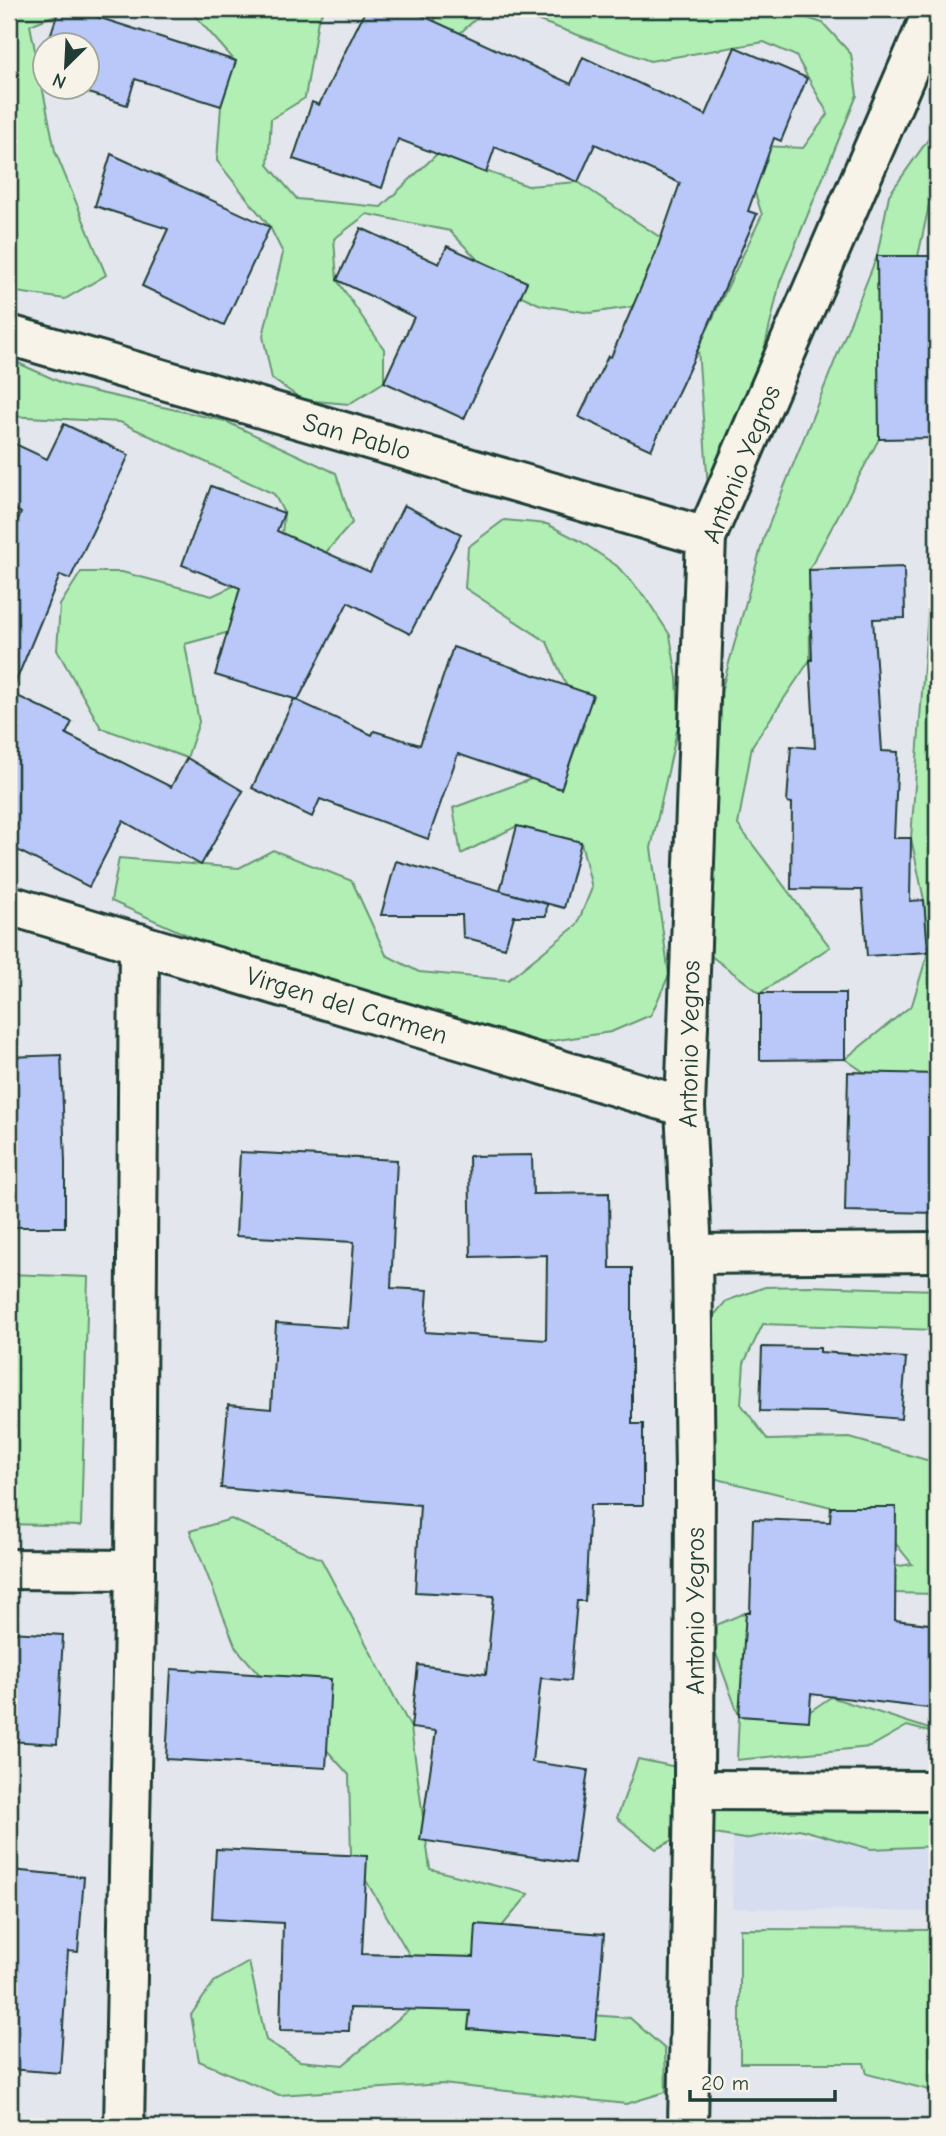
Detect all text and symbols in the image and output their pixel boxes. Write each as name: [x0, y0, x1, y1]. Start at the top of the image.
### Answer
north arrow: [32, 32, 102, 102]
text: N: [49, 68, 70, 93]
street label: Antonio Yegros: [697, 381, 787, 548]
street label: San Pablo: [299, 407, 414, 467]
street label: Antonio Yegros: [674, 960, 706, 1128]
street label: Virgen del Carmen: [242, 961, 451, 1051]
street label: Antonio Yegros: [681, 1527, 711, 1695]
scale bar: [690, 2059, 836, 2103]
text: 20 m: [701, 2071, 749, 2095]

